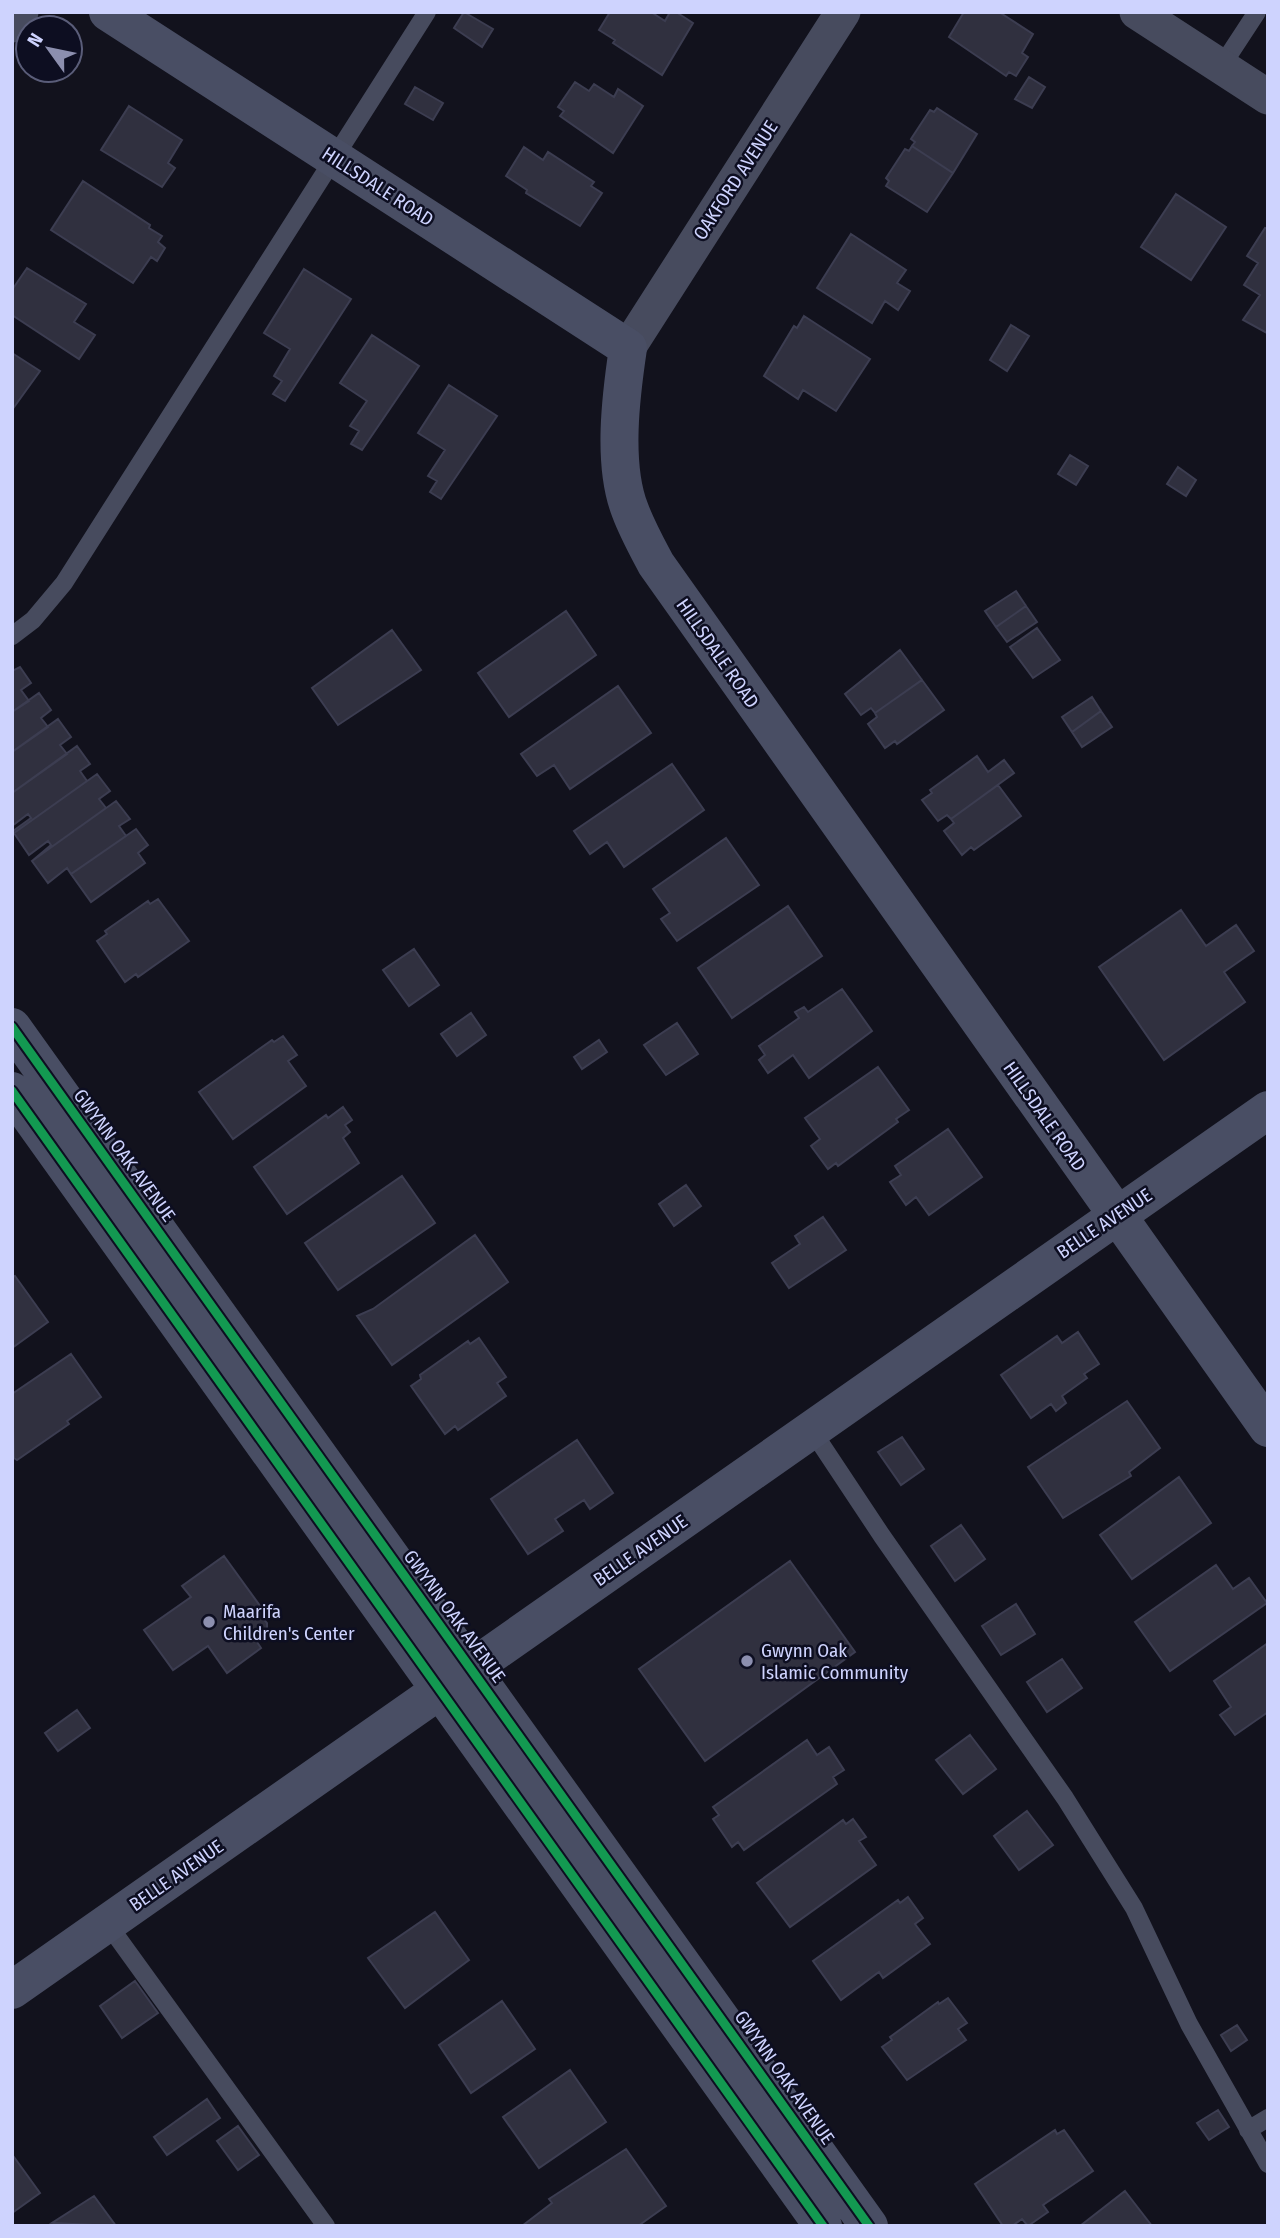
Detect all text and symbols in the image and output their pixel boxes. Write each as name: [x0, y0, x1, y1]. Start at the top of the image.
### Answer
north arrow: [14, 14, 84, 84]
text: N: [22, 29, 48, 51]
street label: OAKFORD AVENUE: [688, 116, 783, 244]
street label: HILLSDALE ROAD: [318, 142, 438, 231]
street label: HILLSDALE ROAD: [671, 594, 764, 712]
street label: HILLSDALE ROAD: [998, 1057, 1091, 1175]
street label: GWYNN OAK AVENUE: [69, 1085, 180, 1226]
street label: BELLE AVENUE: [1052, 1183, 1156, 1264]
street label: BELLE AVENUE: [589, 1510, 692, 1591]
street label: GWYNN OAK AVENUE: [399, 1546, 510, 1687]
place label: Maarifa Children's Center: [223, 1600, 355, 1645]
marker: Maarifa Children's Center: [201, 1614, 217, 1630]
place label: Gwynn Oak Islamic Community: [761, 1639, 909, 1684]
marker: Gwynn Oak Islamic Community: [739, 1653, 755, 1669]
street label: BELLE AVENUE: [125, 1835, 228, 1916]
street label: GWYNN OAK AVENUE: [730, 2006, 839, 2149]

